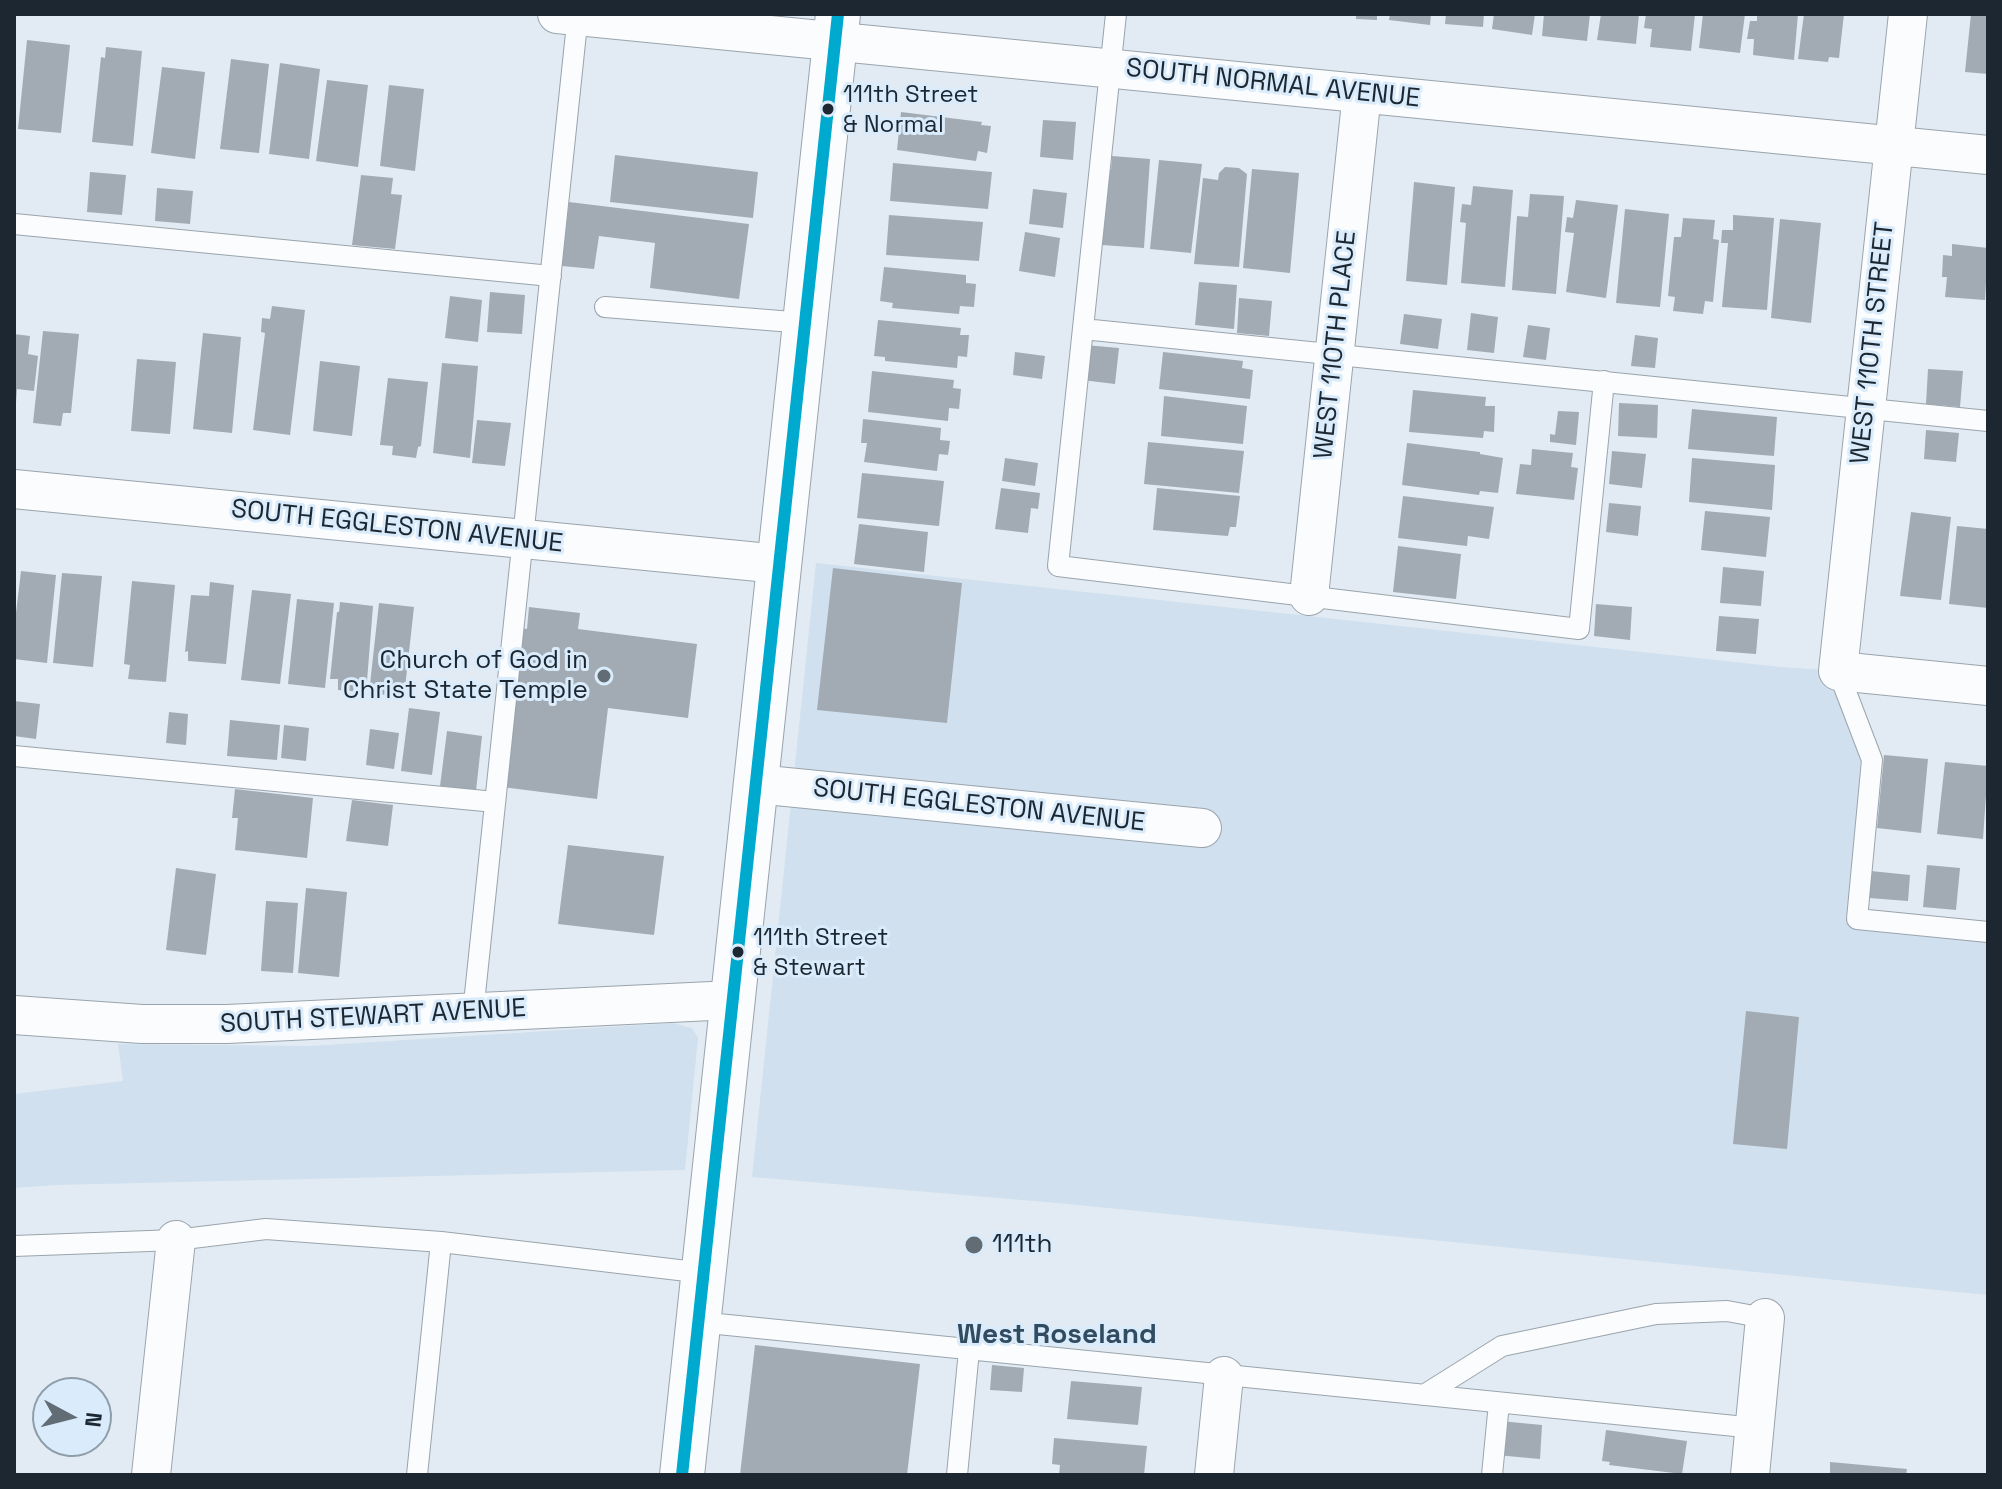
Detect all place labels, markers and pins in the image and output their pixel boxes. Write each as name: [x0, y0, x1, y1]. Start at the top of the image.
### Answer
place label: 111th Street & Normal: [843, 81, 978, 137]
marker: 111th Street & Normal: [820, 101, 836, 117]
place label: Church of God in Christ State Temple: [343, 645, 588, 706]
marker: Church of God in Christ State Temple: [595, 667, 613, 685]
place label: 111th Street & Stewart: [753, 924, 888, 980]
marker: 111th Street & Stewart: [730, 944, 746, 960]
place label: 111th: [992, 1229, 1053, 1261]
marker: 111th: [963, 1234, 985, 1256]

